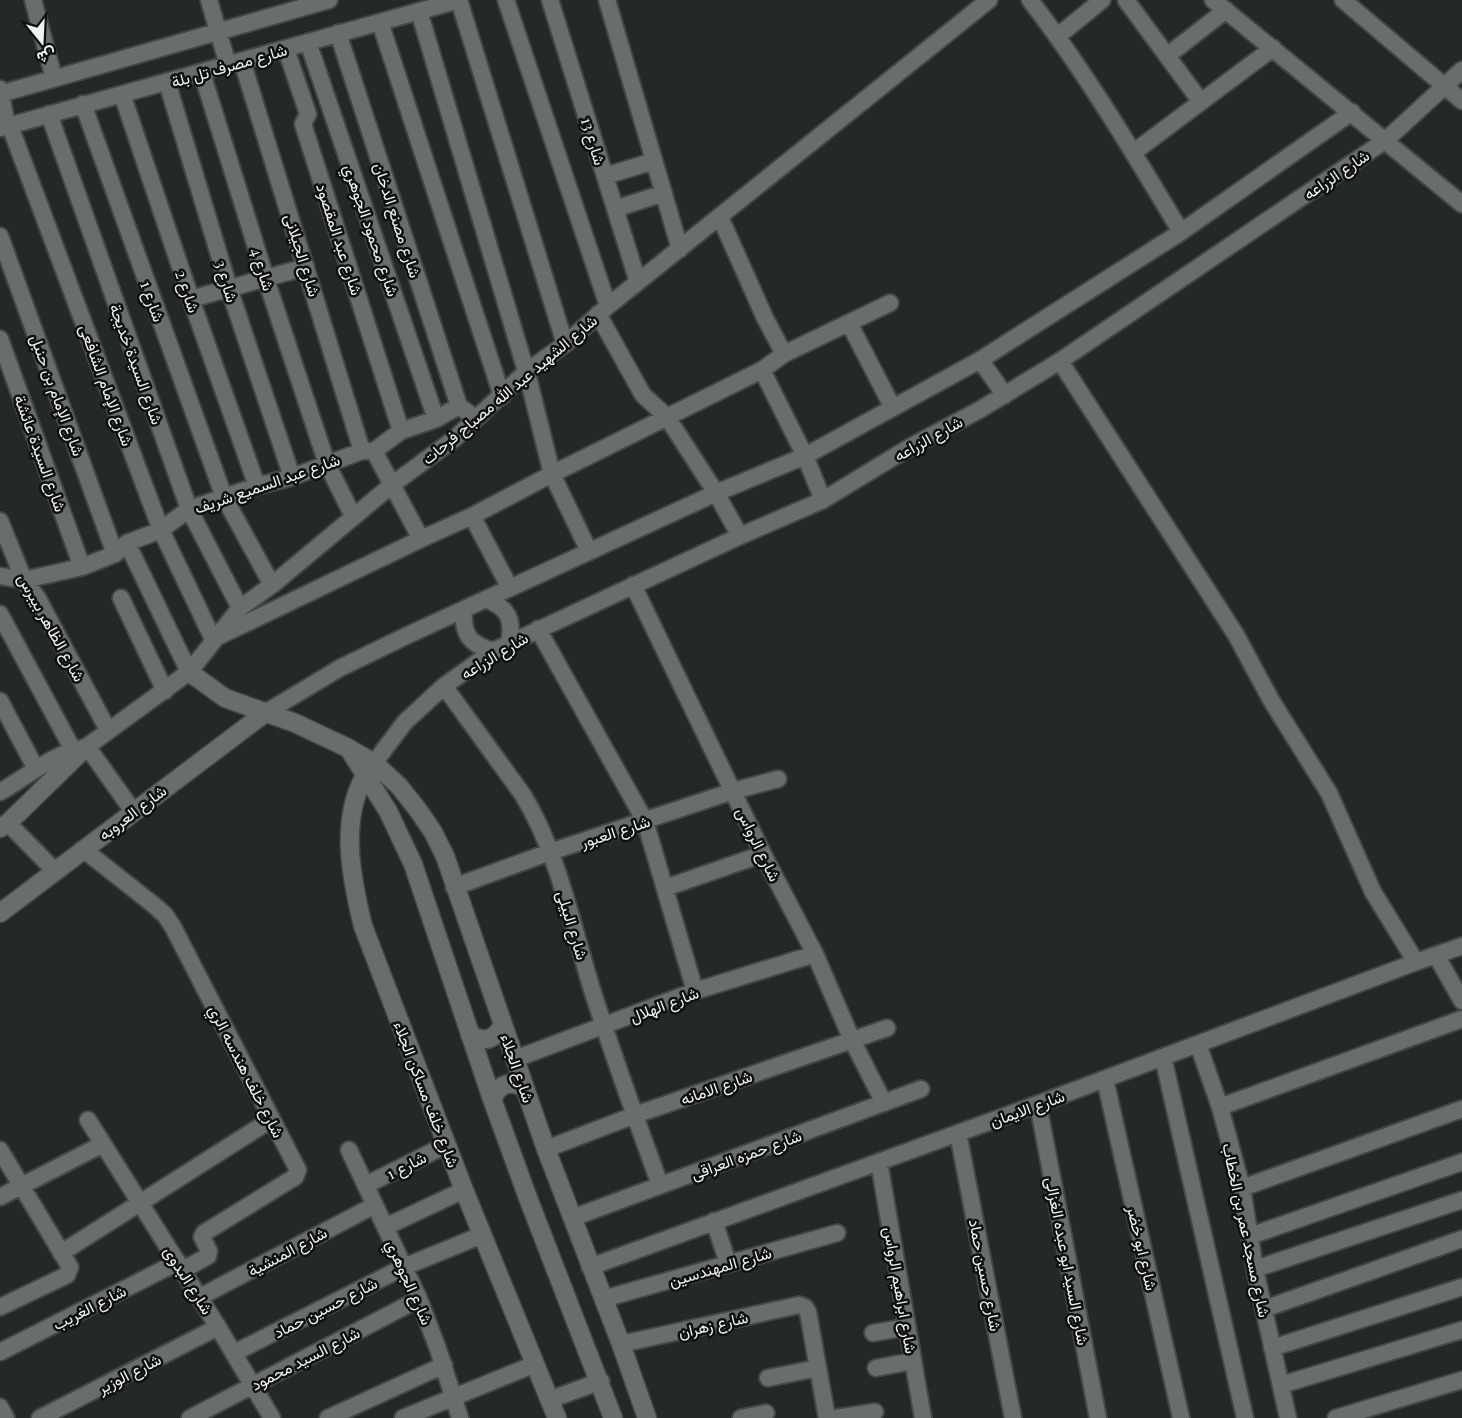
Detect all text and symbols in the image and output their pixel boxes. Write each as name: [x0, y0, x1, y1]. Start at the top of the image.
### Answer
north arrow: [12, 12, 72, 72]
street label: شارع مصرف تل بلة: [169, 38, 290, 93]
text: ش: [34, 44, 59, 70]
street label: شارع 13: [575, 114, 611, 168]
street label: شارع الزراعه: [1299, 144, 1374, 205]
street label: شارع مصنع الدخان: [368, 160, 427, 281]
street label: شارع محمود الجوهري: [336, 161, 404, 300]
street label: شارع عبد المقصود: [310, 180, 368, 298]
street label: شارع الجيلانى: [279, 211, 326, 300]
street label: شارع 4: [244, 245, 280, 294]
street label: شارع 3: [209, 257, 243, 305]
street label: شارع 2: [169, 267, 205, 316]
street label: شارع 1: [134, 278, 170, 325]
street label: شارع السيدة خديجة: [104, 301, 169, 428]
street label: شارع الشهيد عبد الله مصباح فرحات: [417, 309, 602, 470]
street label: شارع الإمام الشافعى: [73, 321, 139, 449]
street label: شارع الإمام بن حنبل: [24, 331, 90, 459]
street label: شارع السيدة عائشة: [8, 392, 72, 515]
street label: شارع الزراعه: [890, 411, 967, 467]
street label: شارع عبد السميع شريف: [192, 448, 343, 520]
street label: شارع الظاهر بيبرس: [12, 569, 90, 686]
street label: شارع الزراعه: [456, 627, 533, 685]
street label: شارع العروبه: [94, 780, 171, 846]
street label: شارع الرواس: [730, 803, 786, 886]
street label: شارع العبور: [577, 810, 653, 854]
street label: شارع البيلى: [551, 888, 593, 963]
street label: شارع الهلال: [626, 981, 702, 1029]
street label: شارع خلف هندسه الري: [201, 1001, 290, 1143]
street label: شارع خلف مساكن الجلاء: [388, 1018, 465, 1171]
street label: شارع الجلاء: [495, 1031, 540, 1106]
street label: شارع الامانه: [677, 1065, 755, 1111]
street label: شارع الايمان: [987, 1085, 1068, 1133]
street label: شارع حمزه العراقى: [688, 1124, 805, 1186]
street label: شارع مسجد عمر بن الخطاب: [1216, 1141, 1276, 1320]
street label: شارع 1: [382, 1146, 430, 1186]
street label: شارع السيد ابو عبده الغزالى: [1039, 1175, 1095, 1347]
street label: شارع ابو خضر: [1121, 1203, 1163, 1293]
street label: شارع حسين حماد: [963, 1217, 1007, 1333]
street label: شارع المنشية: [244, 1221, 331, 1282]
street label: شارع ابراهيم الرواس: [878, 1225, 922, 1355]
street label: شارع الجوهري: [378, 1236, 438, 1330]
street label: شارع المهندسين: [666, 1241, 774, 1293]
street label: شارع البدوى: [158, 1242, 218, 1319]
street label: شارع حسين حماد: [269, 1272, 381, 1344]
street label: شارع الغريب: [49, 1280, 130, 1336]
street label: شارع زهران: [676, 1306, 750, 1344]
street label: شارع السيد محمود: [247, 1321, 364, 1396]
street label: شارع الوزير: [93, 1348, 165, 1400]

